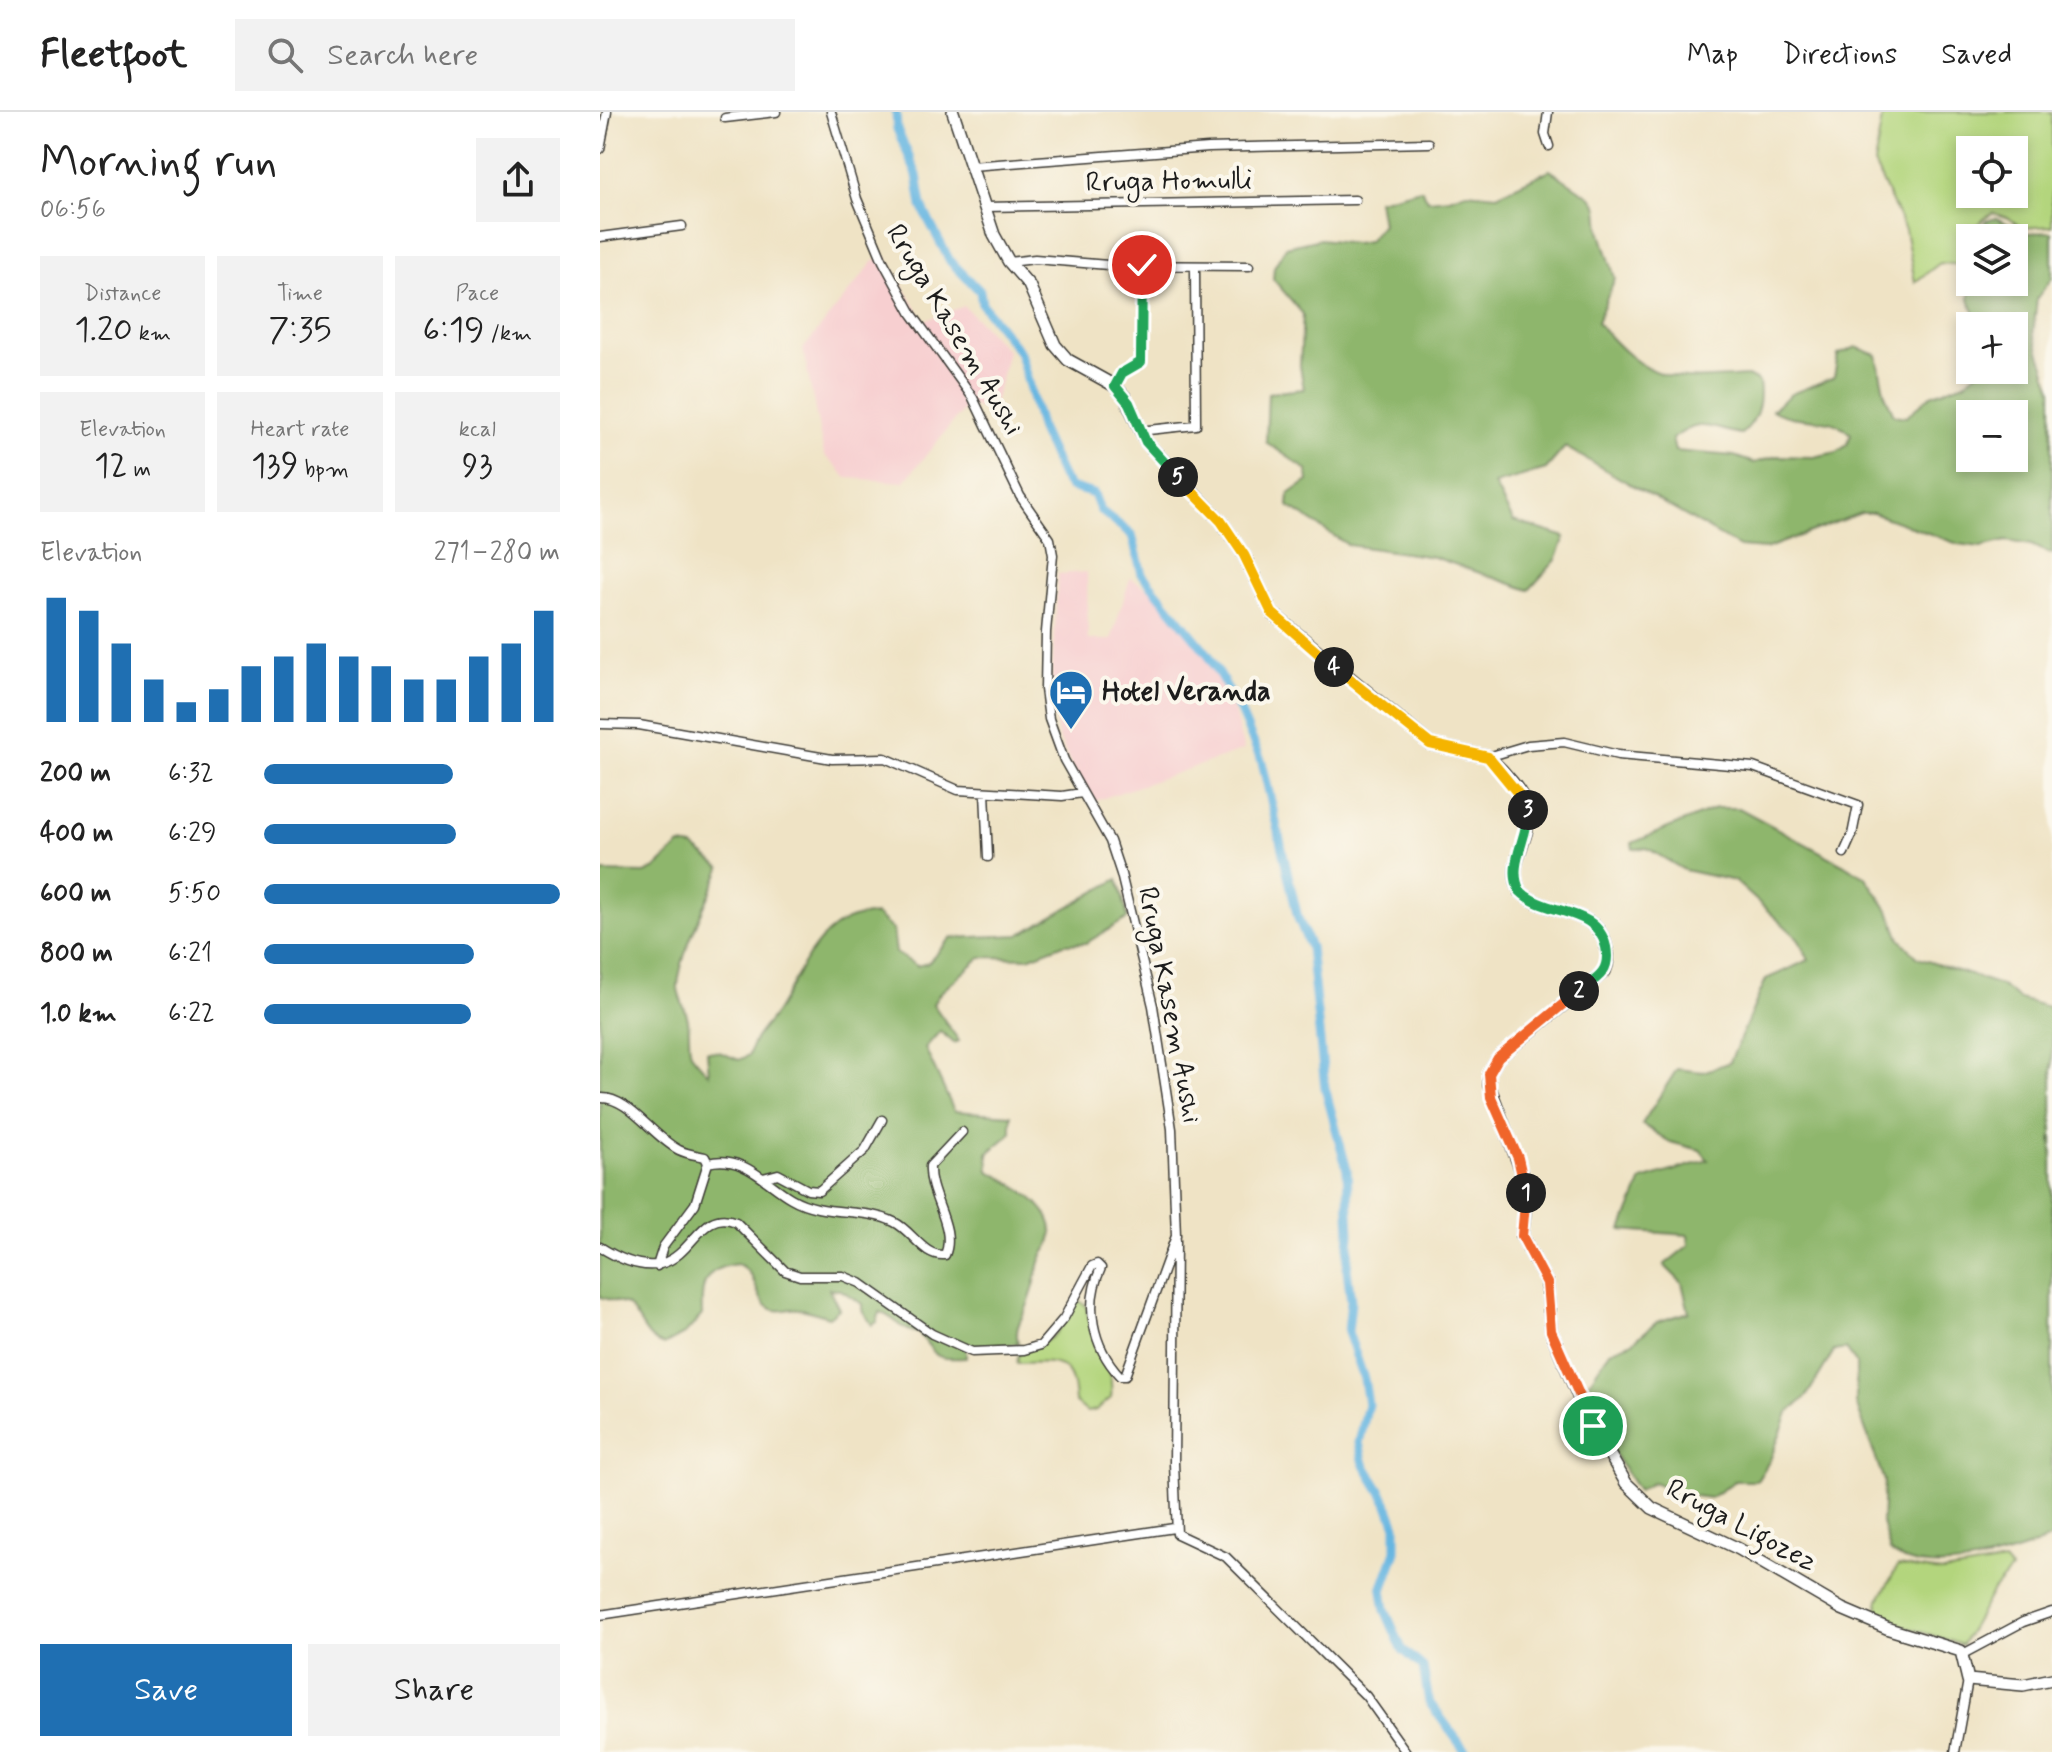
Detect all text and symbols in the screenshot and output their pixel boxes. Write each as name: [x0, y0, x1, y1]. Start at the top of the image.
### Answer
search box: [235, 19, 795, 91]
text: Fleetfoot: [40, 31, 187, 80]
icon: search: [263, 33, 307, 77]
text: Search here: [327, 36, 478, 75]
text: Map: [1687, 37, 1738, 74]
text: Directions: [1782, 37, 1897, 74]
text: Saved: [1941, 37, 2012, 74]
text: Morning run: [40, 134, 277, 192]
map controls: [1956, 136, 2028, 472]
button: locate: [1956, 136, 2028, 208]
button: share: [476, 138, 560, 222]
street label: Rruga Homulli: [1085, 162, 1253, 204]
text: 06:56: [40, 193, 106, 227]
street label: Rruga Kasem Aushi: [875, 218, 1032, 443]
button: layers: [1956, 224, 2028, 296]
pin: [1108, 231, 1176, 299]
icon: check: [1120, 243, 1164, 287]
text: Distance: [84, 280, 161, 308]
text: Time: [277, 280, 323, 308]
text: Pace: [455, 280, 499, 308]
text: 1.20: [74, 308, 133, 353]
text: 7:35: [268, 308, 332, 353]
text: 6:19: [423, 308, 484, 353]
button: +: [1956, 312, 2028, 384]
text: km: [133, 320, 171, 348]
text: /km: [484, 320, 532, 348]
button: −: [1956, 400, 2028, 472]
text: Elevation: [79, 416, 166, 444]
text: Heart rate: [251, 416, 349, 444]
text: kcal: [459, 416, 496, 444]
text: 12: [94, 444, 128, 489]
text: 139: [251, 444, 299, 489]
text: 93: [462, 444, 493, 489]
text: m: [128, 456, 151, 484]
text: bpm: [299, 456, 349, 484]
pin: 5: [1158, 457, 1198, 497]
text: 5: [1171, 463, 1185, 491]
text: Elevation: [40, 536, 142, 570]
text: 271–280 m: [434, 536, 560, 570]
pin: 4: [1314, 647, 1354, 687]
text: 4: [1328, 653, 1340, 681]
hotel icon: Hotel Veranda: [1047, 668, 1095, 731]
place label: Hotel Veranda: [1102, 674, 1271, 711]
text: 200 m: [40, 757, 111, 791]
text: 6:32: [168, 757, 214, 791]
pin: 3: [1508, 790, 1548, 830]
text: 3: [1523, 796, 1533, 824]
text: 400 m: [40, 817, 113, 851]
text: 6:29: [168, 817, 217, 851]
text: 600 m: [40, 877, 112, 911]
text: 5:50: [168, 877, 221, 911]
street label: Rruga Kasem Aushi: [1126, 884, 1210, 1127]
text: 800 m: [40, 937, 113, 971]
text: 6:21: [168, 937, 212, 971]
pin: 2: [1559, 971, 1599, 1011]
text: 2: [1574, 977, 1584, 1005]
text: 1.0 km: [40, 997, 117, 1031]
text: 6:22: [168, 997, 215, 1031]
pin: 1: [1506, 1173, 1546, 1213]
text: 1: [1521, 1179, 1531, 1207]
pin: [1559, 1392, 1627, 1460]
icon: arrive: [1571, 1404, 1615, 1448]
street label: Rruga Ligozez: [1658, 1471, 1823, 1584]
button: Save: [40, 1644, 292, 1736]
button: Share: [308, 1644, 560, 1736]

